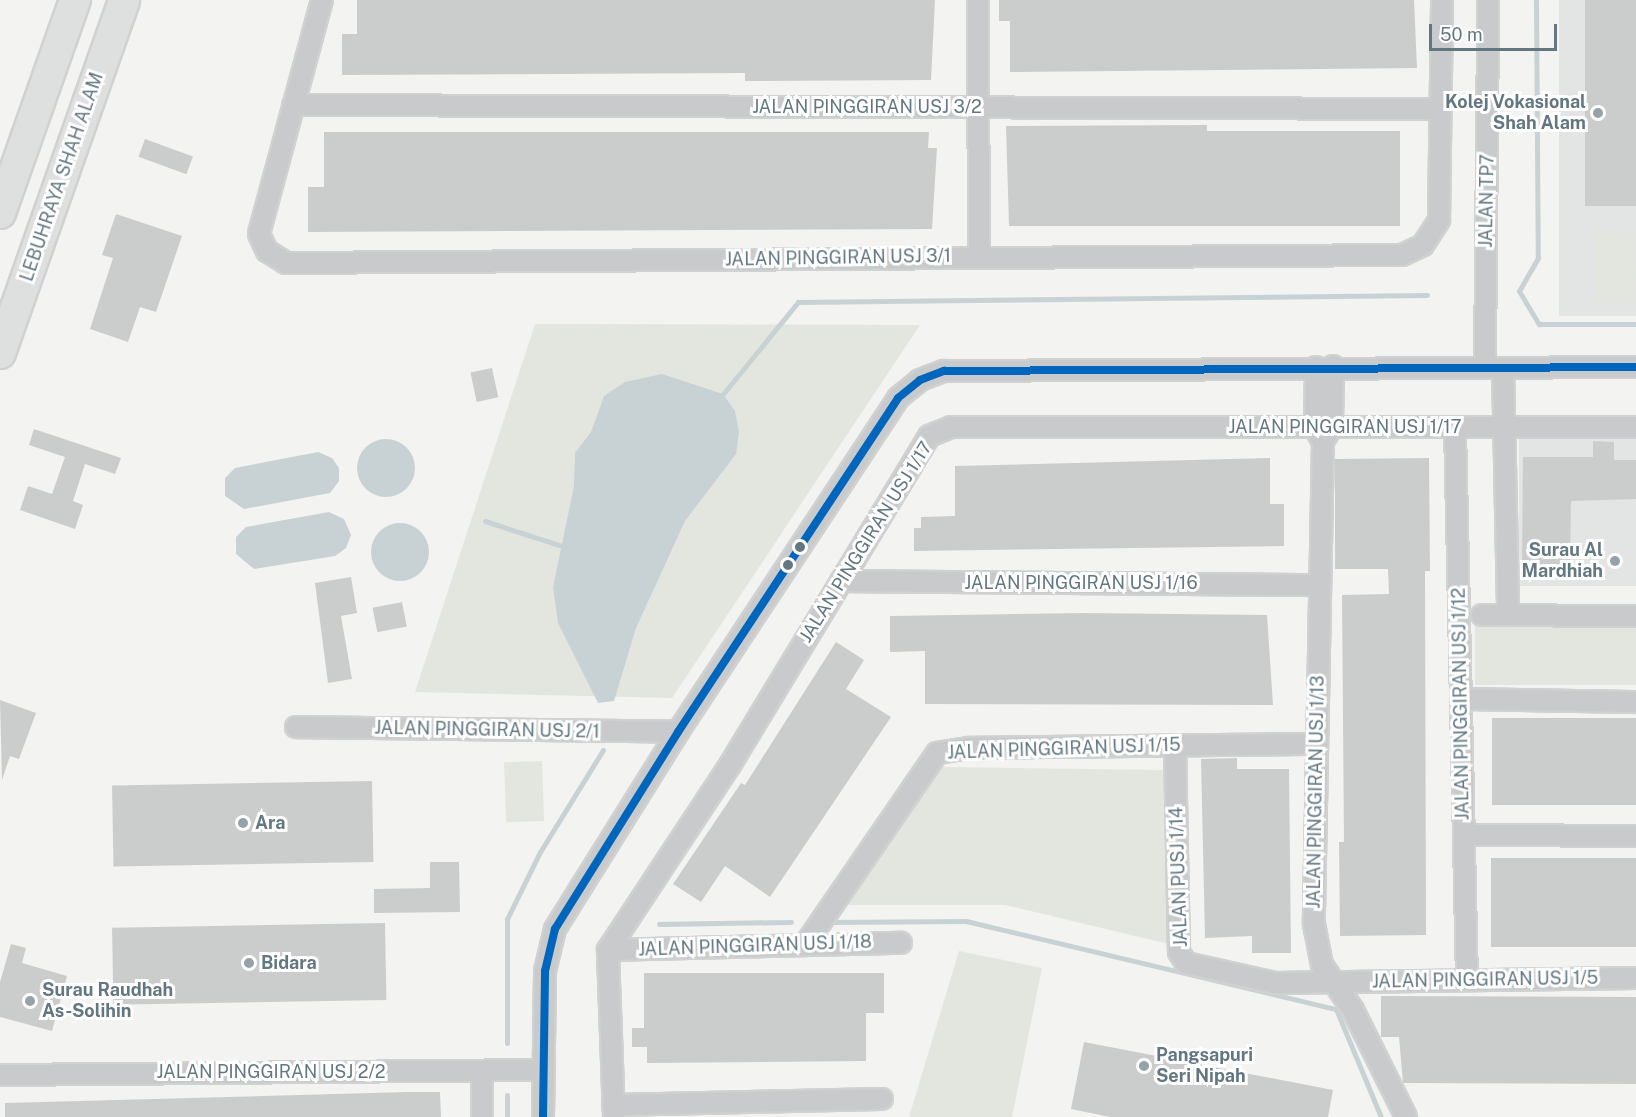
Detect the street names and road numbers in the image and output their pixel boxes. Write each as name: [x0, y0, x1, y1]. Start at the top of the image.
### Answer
street label: LEBUHRAYA SHAH ALAM: [16, 70, 108, 284]
street label: JALAN PINGGIRAN USJ 3/2: [752, 96, 982, 118]
street label: JALAN TP7: [1475, 154, 1499, 248]
street label: JALAN PINGGIRAN USJ 3/1: [725, 245, 951, 271]
street label: JALAN PINGGIRAN USJ 1/17: [1229, 416, 1461, 438]
street label: JALAN PINGGIRAN USJ 1/17: [795, 438, 937, 646]
street label: JALAN PINGGIRAN USJ 1/16: [964, 572, 1198, 594]
street label: JALAN PINGGIRAN USJ 1/12: [1448, 587, 1474, 821]
street label: JALAN PINGGIRAN USJ 1/13: [1303, 675, 1329, 909]
street label: JALAN PINGGIRAN USJ 2/1: [374, 717, 600, 743]
street label: JALAN PINGGIRAN USJ 1/15: [947, 734, 1181, 764]
street label: JALAN PUSJ 1/14: [1166, 807, 1192, 947]
street label: JALAN PINGGIRAN USJ 1/18: [638, 931, 872, 961]
street label: JALAN PINGGIRAN USJ 1/5: [1372, 967, 1598, 993]
street label: JALAN PINGGIRAN USJ 2/2: [157, 1061, 385, 1083]

